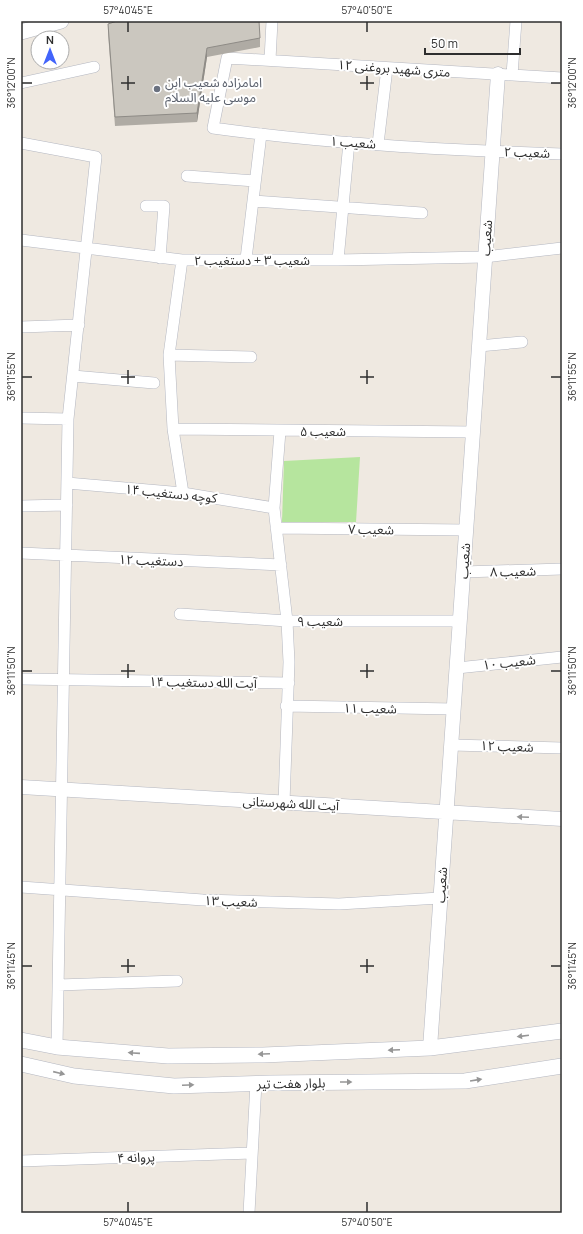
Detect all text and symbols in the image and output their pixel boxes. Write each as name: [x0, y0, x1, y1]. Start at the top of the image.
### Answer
text: 57°40'45"E: [103, 3, 153, 17]
text: 57°40'50"E: [342, 3, 393, 17]
north arrow: [30, 30, 70, 70]
scale bar: [425, 30, 520, 56]
text: N: [46, 32, 54, 47]
text: 50 m: [431, 35, 458, 52]
street label: ۱۲ متری شهید بروغنی: [337, 55, 451, 81]
text: 36°12'00"N: [4, 57, 18, 108]
text: 36°12'00"N: [565, 57, 579, 108]
place label: امامزاده شعیب ابن موسی علیه السلام: [165, 73, 262, 107]
marker: امامزاده شعیب ابن موسی علیه السلام: [152, 84, 162, 94]
street label: شعیب ۱: [329, 131, 377, 153]
street label: شعیب ۲: [504, 142, 550, 162]
street label: شعیب: [476, 219, 496, 257]
street label: شعیب ۳ + دستغیب ۲: [194, 251, 310, 269]
text: 36°11'55"N: [4, 353, 18, 401]
text: 36°11'55"N: [565, 353, 579, 401]
street label: شعیب ۵: [300, 422, 346, 440]
street label: کوچه دستغیب ۱۴: [124, 479, 219, 508]
street label: شعیب ۷: [348, 520, 394, 538]
street label: شعیب: [454, 542, 474, 580]
street label: دستغیب ۱۲: [118, 550, 184, 570]
street label: شعیب ۸: [490, 562, 536, 580]
street label: شعیب ۹: [297, 612, 343, 630]
text: 36°11'50"N: [4, 646, 18, 695]
text: 36°11'50"N: [565, 646, 579, 695]
street label: شعیب ۱۰: [481, 650, 537, 674]
street label: آیت الله دستغیب ۱۴: [149, 672, 258, 692]
street label: شعیب ۱۱: [343, 699, 397, 717]
street label: شعیب ۱۲: [480, 736, 534, 756]
street label: آیت الله شهرستانی: [242, 791, 341, 815]
one-way arrow: [516, 814, 529, 820]
street label: شعیب: [431, 866, 451, 904]
street label: شعیب ۱۳: [204, 891, 258, 911]
text: 36°11'45"N: [4, 942, 18, 990]
text: 36°11'45"N: [565, 942, 579, 990]
one-way arrow: [517, 1033, 529, 1039]
one-way arrow: [388, 1046, 400, 1053]
one-way arrow: [128, 1050, 140, 1057]
one-way arrow: [258, 1051, 270, 1058]
one-way arrow: [53, 1070, 65, 1076]
street label: بلوار هفت تیر: [256, 1073, 325, 1093]
one-way arrow: [470, 1076, 482, 1082]
one-way arrow: [340, 1079, 353, 1085]
one-way arrow: [182, 1082, 194, 1089]
street label: پروانه ۴: [117, 1147, 155, 1168]
text: 57°40'45"E: [103, 1215, 153, 1229]
text: 57°40'50"E: [342, 1215, 393, 1229]

